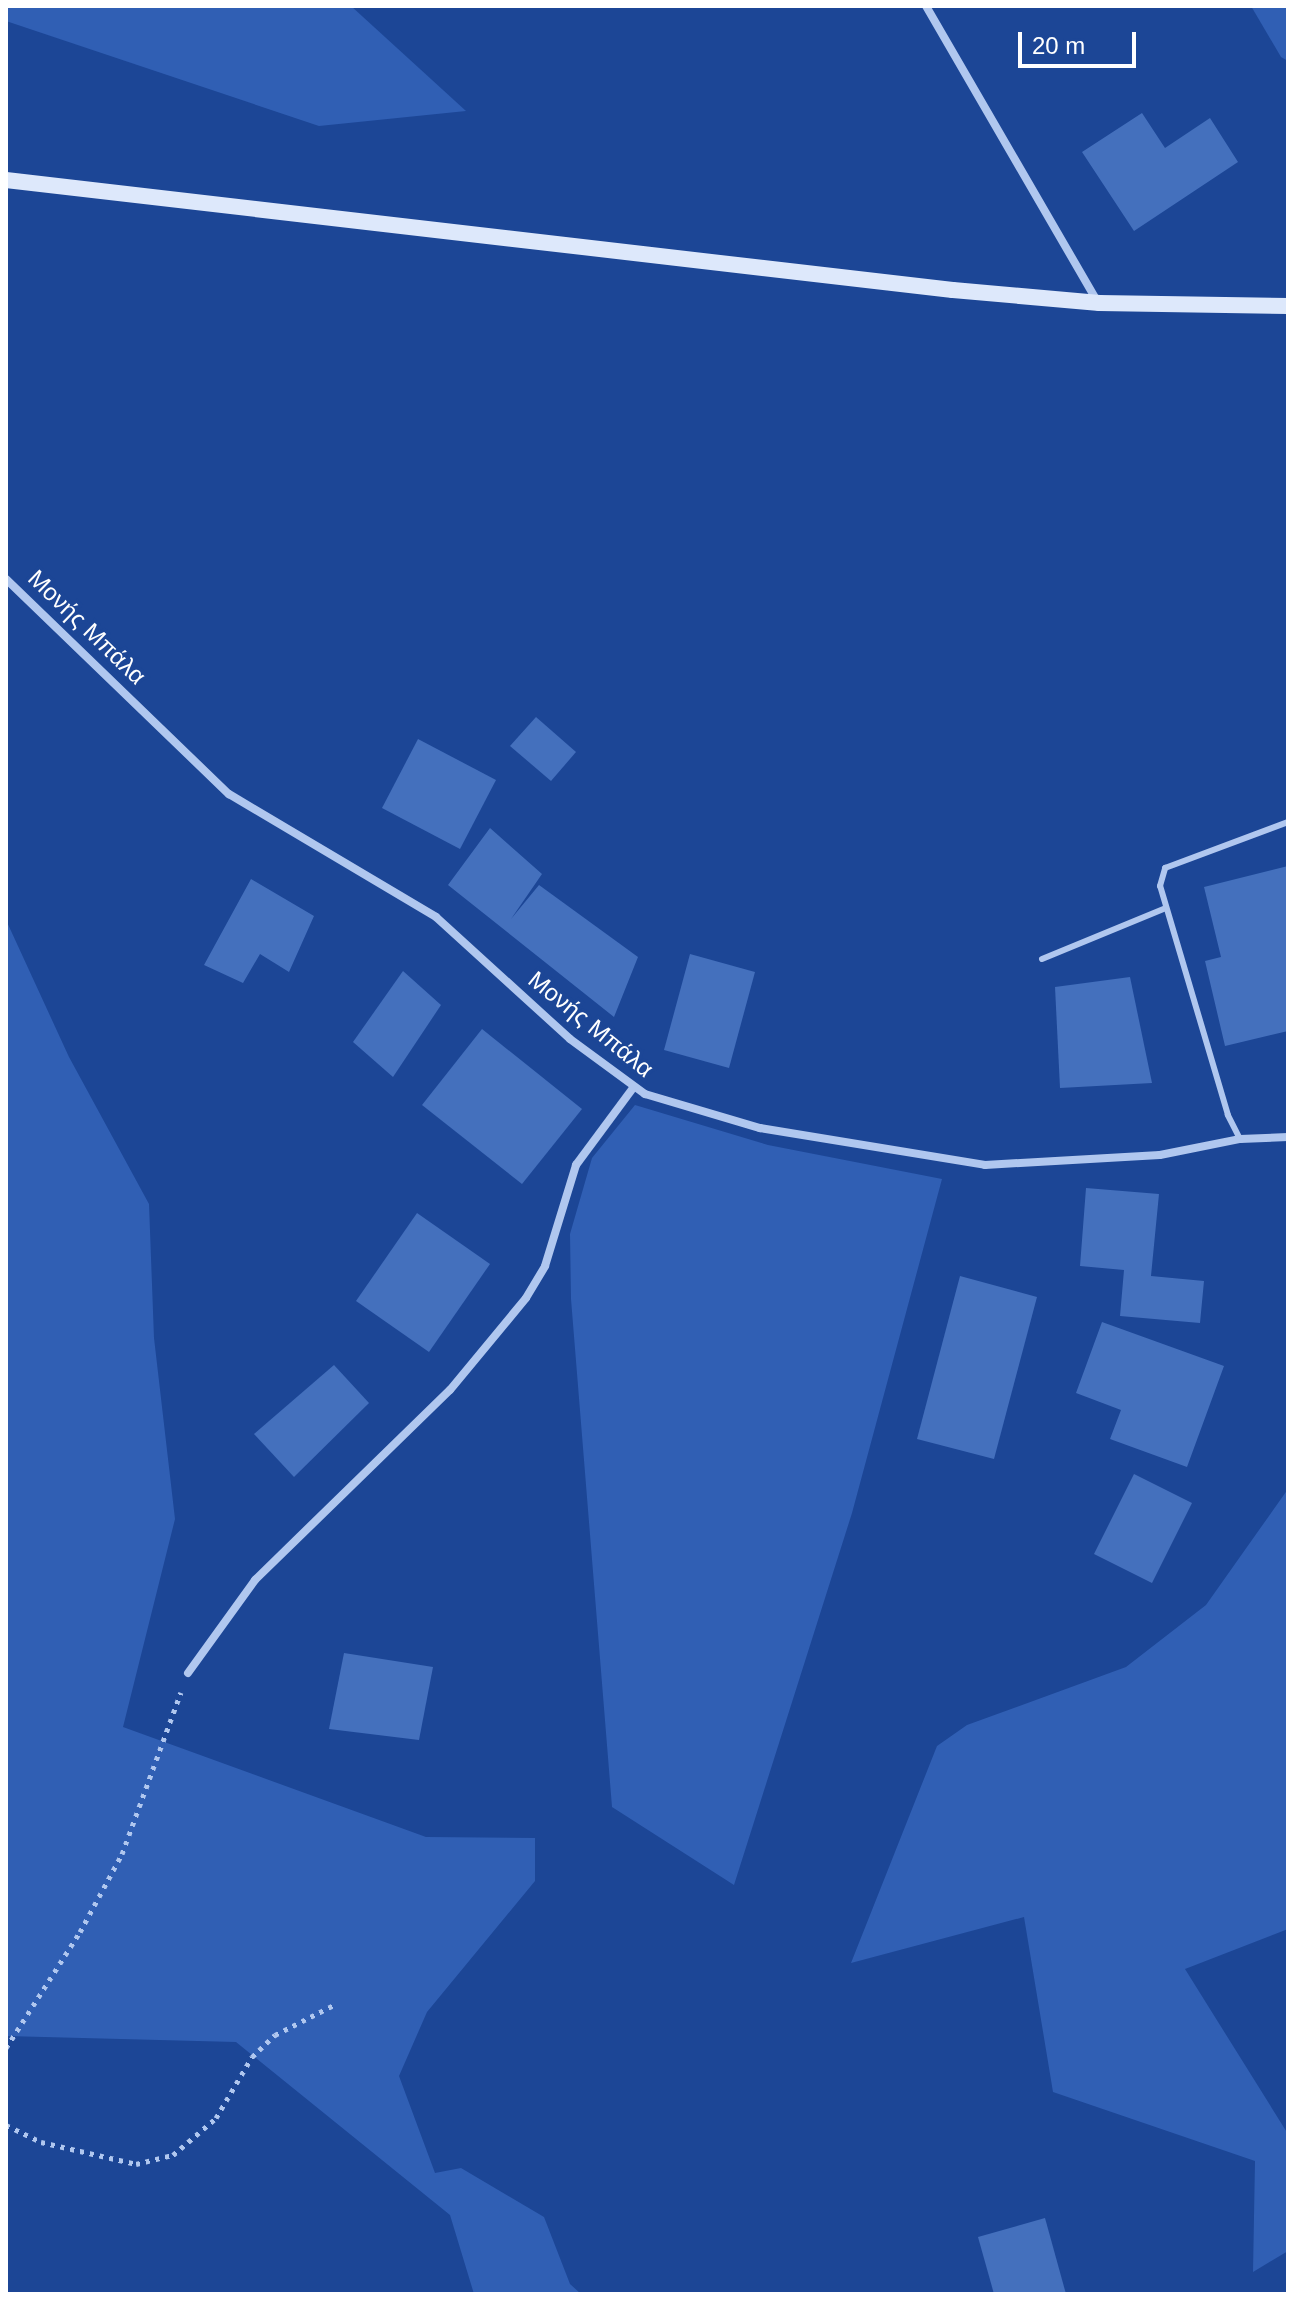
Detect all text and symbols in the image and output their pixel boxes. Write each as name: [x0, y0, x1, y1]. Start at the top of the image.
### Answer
scale bar: [1022, 16, 1140, 66]
text: 20 m: [1032, 32, 1085, 59]
street label: Μονής Μπάλα: [22, 564, 152, 690]
street label: Μονής Μπάλα: [523, 965, 659, 1083]

